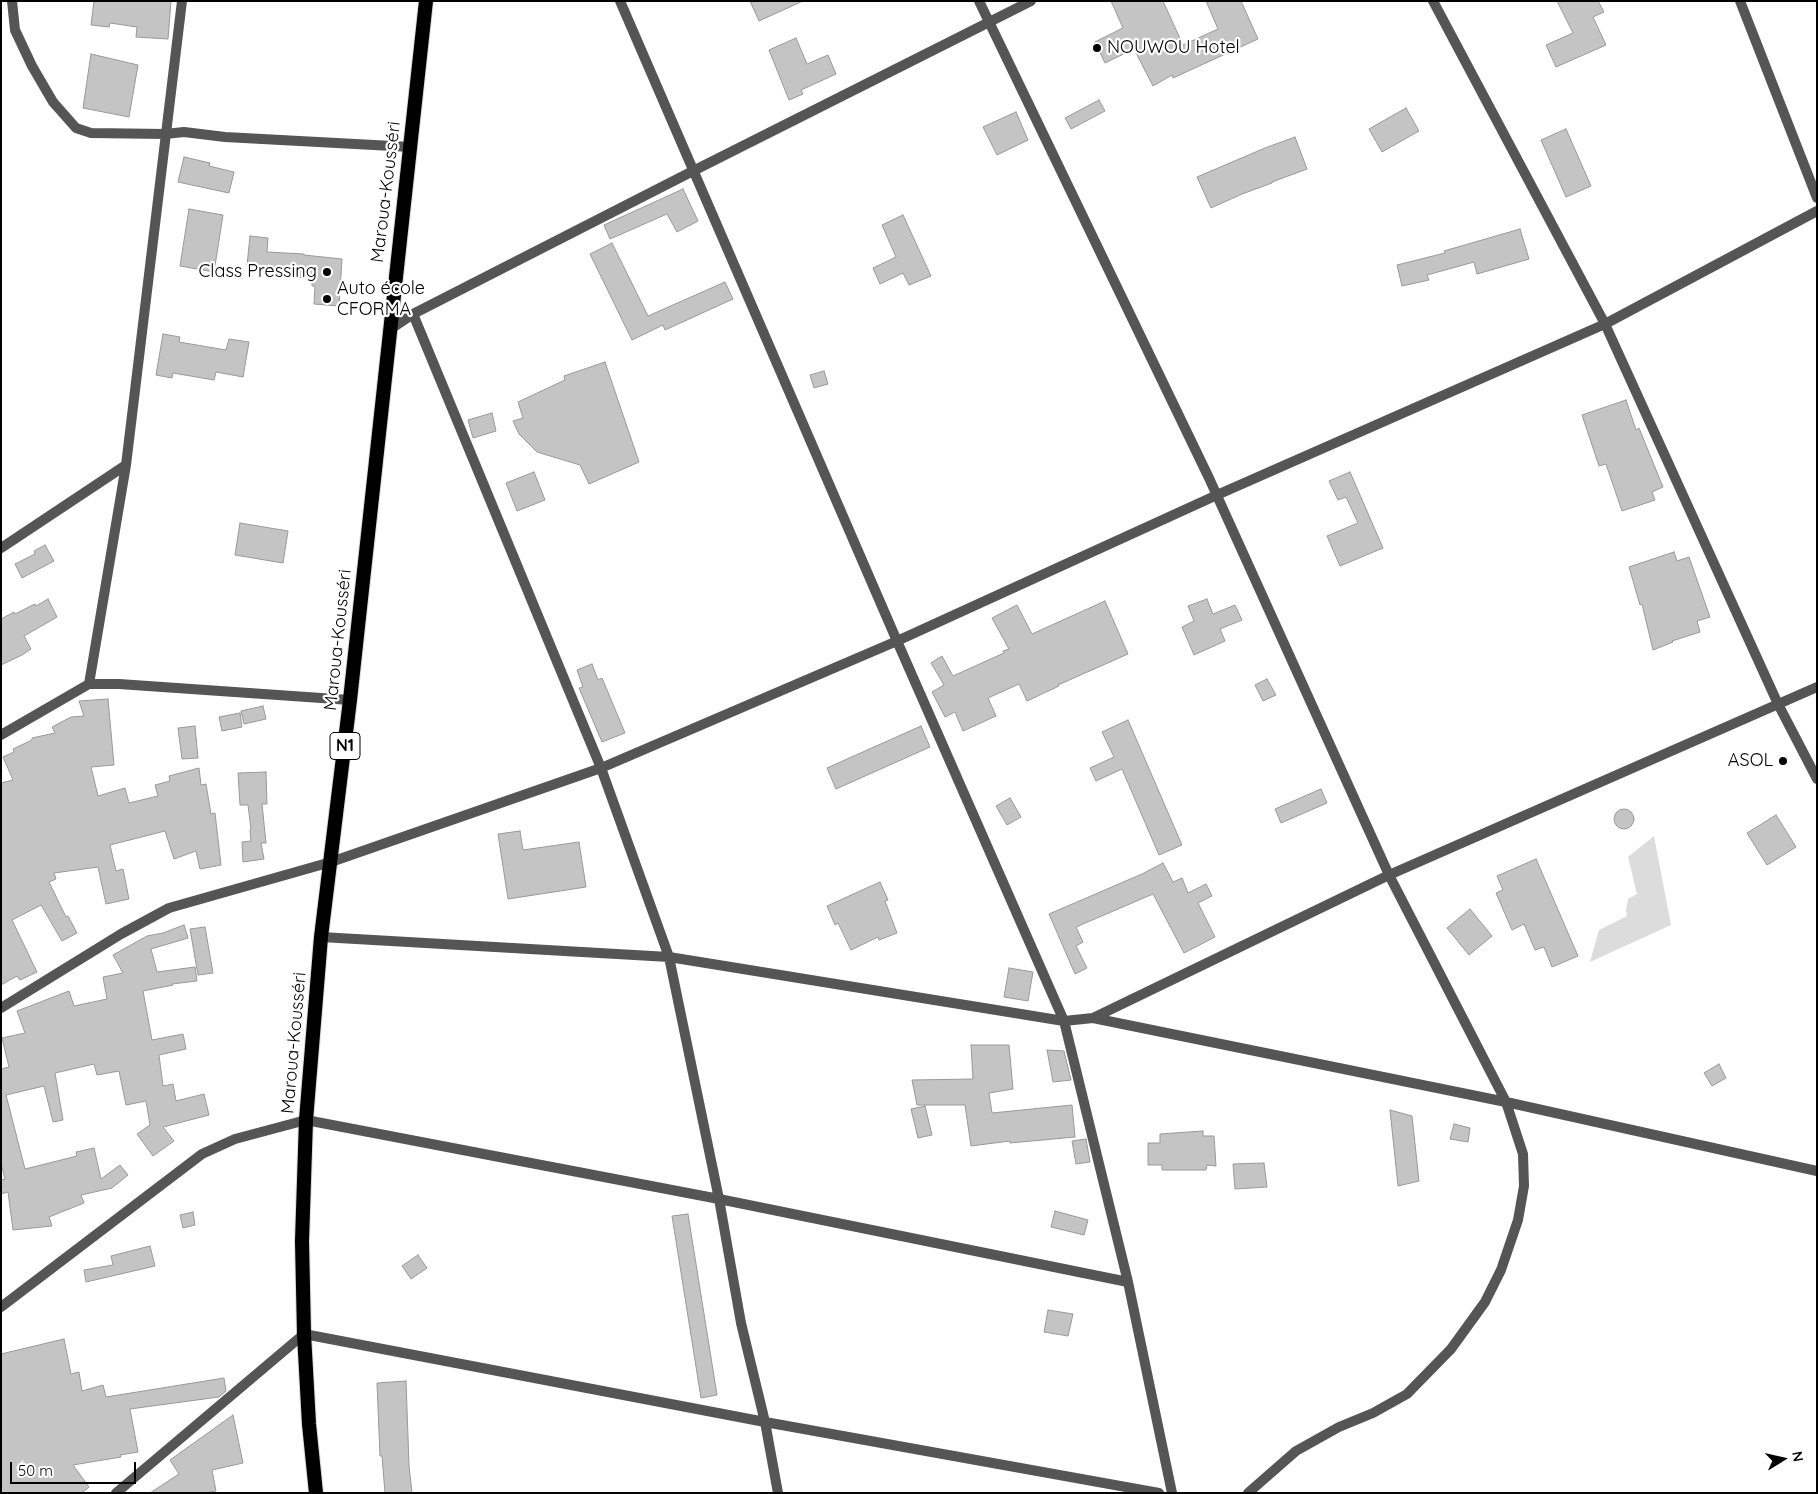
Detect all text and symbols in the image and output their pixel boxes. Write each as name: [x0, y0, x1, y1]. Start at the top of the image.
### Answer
place label: NOUWOU Hotel: [1107, 37, 1240, 59]
marker: NOUWOU Hotel: [1091, 42, 1103, 54]
street label: Maroua-Kousséri: [367, 120, 405, 264]
place label: Class Pressing: [199, 261, 317, 283]
marker: Class Pressing: [321, 266, 333, 278]
place label: Auto école CFORMA: [337, 278, 425, 320]
marker: Auto école CFORMA: [321, 293, 333, 305]
street label: Maroua-Kousséri: [320, 568, 356, 712]
road number: N1: [330, 732, 360, 759]
place label: ASOL: [1728, 750, 1773, 772]
marker: ASOL: [1777, 755, 1789, 767]
street label: Maroua-Kousséri: [277, 971, 311, 1115]
north arrow: [1758, 1434, 1808, 1484]
text: N: [1788, 1450, 1808, 1463]
scale bar: [12, 1452, 139, 1484]
text: 50 m: [18, 1461, 53, 1480]

